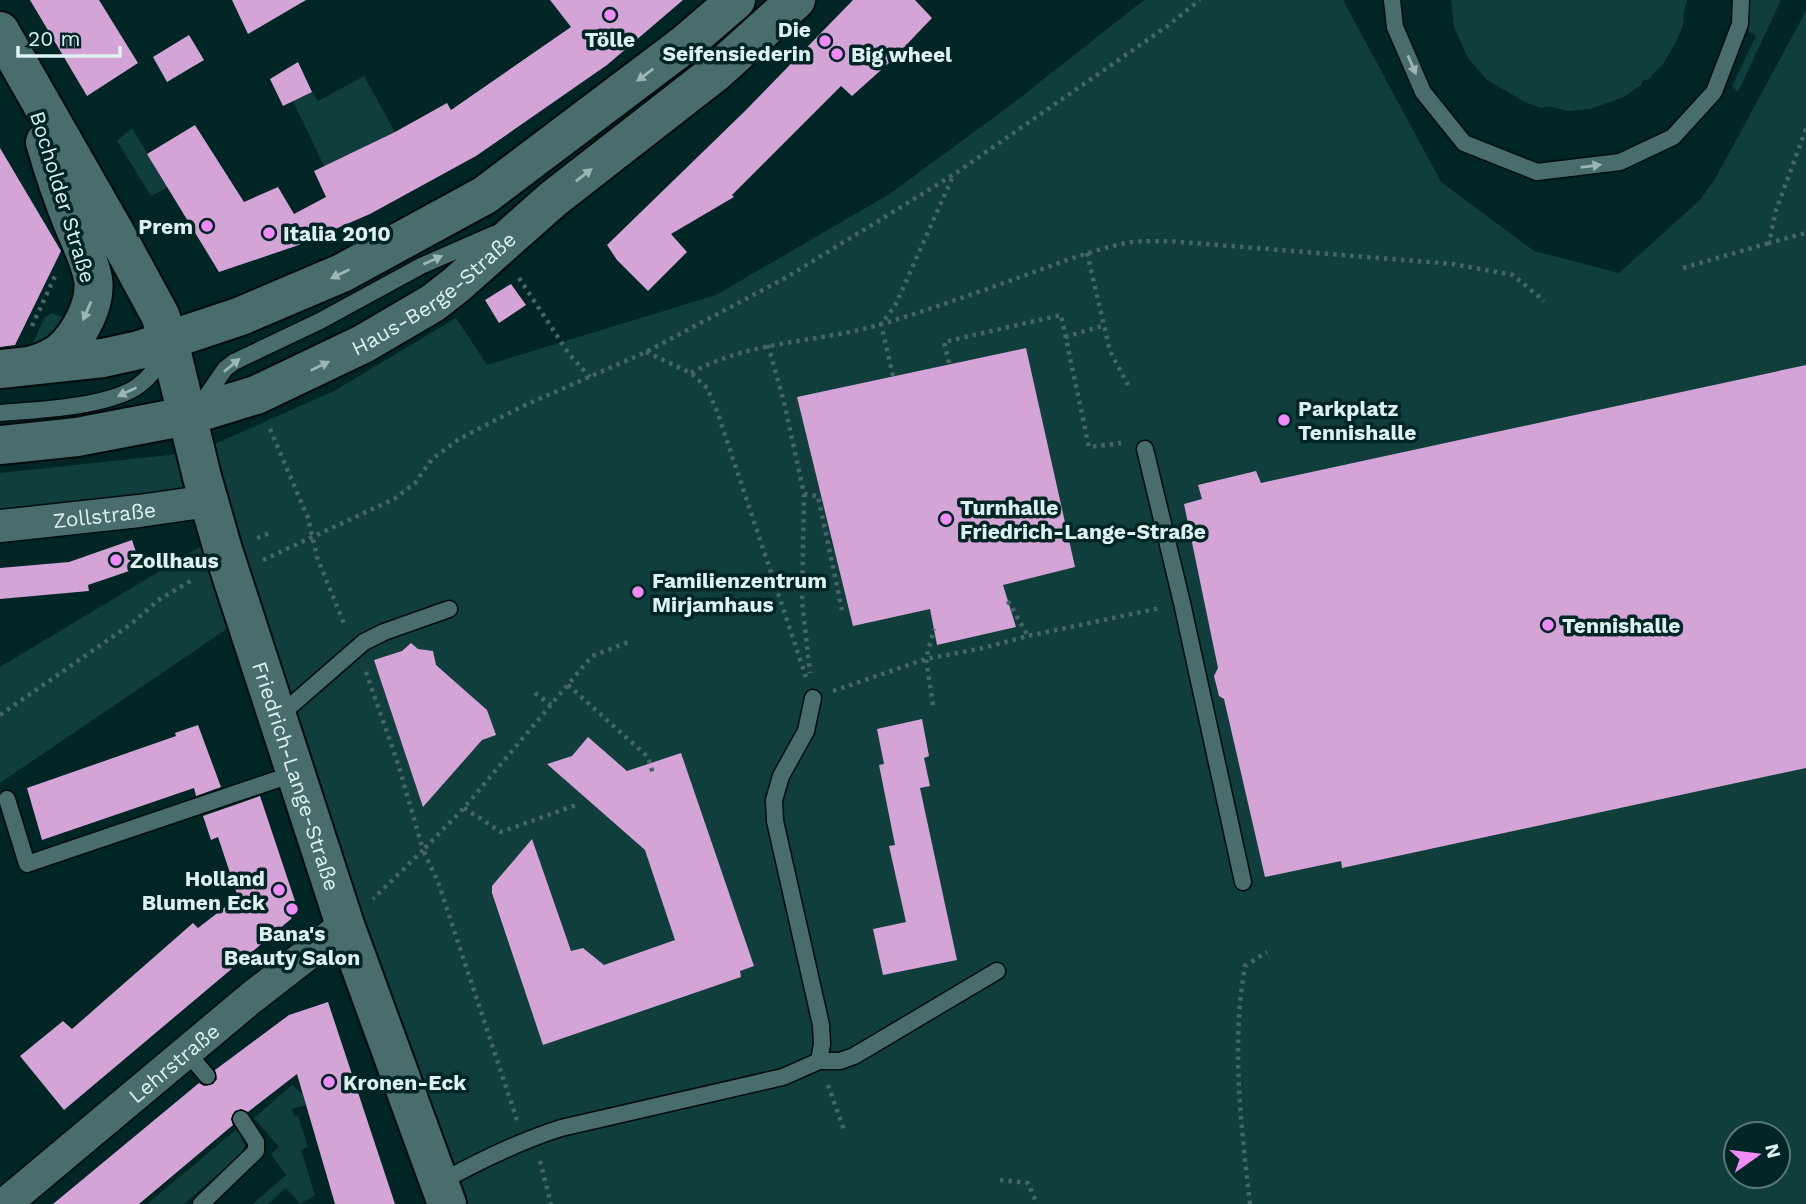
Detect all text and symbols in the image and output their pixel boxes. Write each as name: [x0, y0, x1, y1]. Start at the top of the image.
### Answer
marker: Tölle: [602, 7, 618, 23]
scale bar: [18, 14, 119, 58]
place label: Die Seifensiederin: [662, 17, 811, 66]
text: 20 m: [28, 26, 80, 51]
place label: Tölle: [585, 27, 635, 52]
marker: Die Seifensiederin: [817, 33, 833, 49]
place label: Big wheel: [851, 42, 952, 67]
marker: Big wheel: [829, 46, 845, 62]
one-way arrow: [1406, 54, 1417, 75]
one-way arrow: [637, 67, 655, 82]
street label: Bocholder Straße: [25, 108, 101, 286]
one-way arrow: [1580, 160, 1602, 171]
one-way arrow: [575, 168, 593, 182]
place label: Prem: [138, 214, 193, 239]
marker: Prem: [199, 218, 215, 234]
place label: Italia 2010: [283, 221, 391, 246]
marker: Italia 2010: [261, 225, 277, 241]
street label: Haus-Berge-Straße: [347, 226, 520, 360]
one-way arrow: [423, 254, 444, 265]
one-way arrow: [330, 268, 350, 280]
one-way arrow: [81, 301, 92, 322]
one-way arrow: [223, 358, 241, 373]
one-way arrow: [310, 360, 330, 371]
one-way arrow: [117, 386, 137, 397]
place label: Parkplatz Tennishalle: [1298, 396, 1416, 445]
marker: Parkplatz Tennishalle: [1276, 412, 1292, 428]
place label: Turnhalle Friedrich-Lange-Straße: [960, 495, 1206, 544]
street label: Zollstraße: [52, 496, 157, 533]
marker: Turnhalle Friedrich-Lange-Straße: [938, 511, 954, 527]
place label: Zollhaus: [130, 548, 219, 573]
marker: Zollhaus: [108, 552, 124, 568]
place label: Familienzentrum Mirjamhaus: [652, 568, 827, 617]
marker: Familienzentrum Mirjamhaus: [630, 584, 646, 600]
place label: Tennishalle: [1562, 613, 1680, 638]
marker: Tennishalle: [1540, 617, 1556, 633]
street label: Friedrich-Lange-Straße: [248, 658, 345, 894]
place label: Holland Blumen Eck: [142, 866, 266, 915]
marker: Holland Blumen Eck: [271, 882, 287, 898]
marker: Bana's Beauty Salon: [284, 901, 300, 917]
place label: Bana's Beauty Salon: [224, 921, 360, 970]
street label: Lehrstraße: [123, 1018, 224, 1108]
place label: Kronen-Eck: [343, 1070, 467, 1095]
marker: Kronen-Eck: [321, 1074, 337, 1090]
north arrow: [1722, 1120, 1792, 1190]
text: N: [1760, 1141, 1786, 1161]

